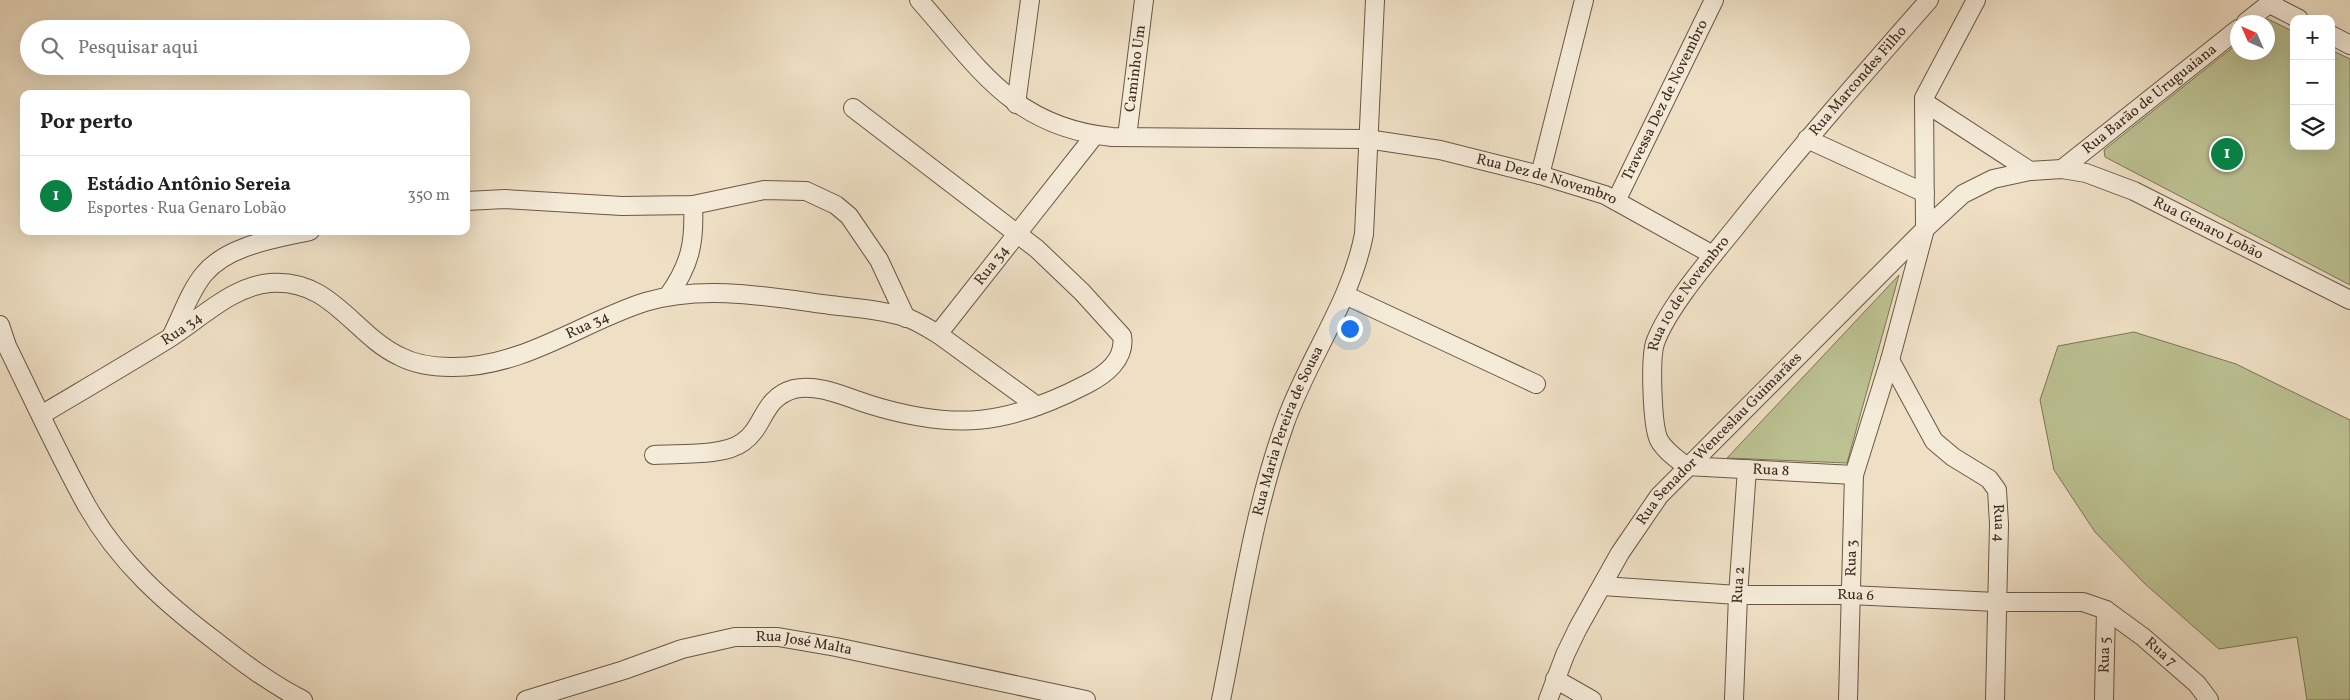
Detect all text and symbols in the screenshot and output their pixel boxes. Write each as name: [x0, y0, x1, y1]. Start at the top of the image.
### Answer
north arrow: [2230, 15, 2275, 60]
map controls: [2290, 15, 2335, 150]
button: +: [2290, 15, 2335, 60]
street label: Travessa Dez de Novembro: [1617, 16, 1713, 184]
search box: [20, 20, 470, 75]
street label: Rua Marcondes Filho: [1805, 21, 1912, 141]
street label: Caminho Um: [1120, 24, 1151, 113]
icon: search: [38, 34, 66, 62]
text: Pesquisar aqui: [78, 35, 198, 61]
street label: Rua Barão de Uruguaiana: [2078, 39, 2221, 159]
button: −: [2290, 60, 2335, 105]
button: layers: [2290, 105, 2335, 150]
text: Por perto: [40, 108, 133, 137]
pin: 1: [2211, 135, 2243, 173]
street label: Rua Dez de Novembro: [1474, 149, 1621, 210]
text: Estádio Antônio Sereia: [87, 172, 291, 198]
text: 1: [53, 185, 59, 207]
text: 350 m: [407, 185, 450, 207]
street label: Rua Genaro Lobão: [2149, 192, 2267, 265]
text: Esportes · Rua Genaro Lobão: [87, 198, 286, 220]
street label: Rua 10 de Novembro: [1643, 232, 1735, 353]
street label: Rua 34: [970, 241, 1015, 290]
street label: Rua 34: [562, 306, 613, 345]
street label: Rua 34: [157, 308, 207, 351]
your location: [1337, 316, 1363, 342]
street label: Rua Maria Pereira de Sousa: [1248, 343, 1329, 518]
street label: Rua Senador Wenceslau Guimarães: [1632, 348, 1807, 529]
street label: Rua 8: [1752, 459, 1790, 482]
street label: Rua 4: [1987, 503, 2010, 542]
street label: Rua 3: [1841, 539, 1863, 577]
street label: Rua 2: [1727, 566, 1751, 604]
street label: Rua 6: [1837, 584, 1875, 607]
street label: Rua José Malta: [756, 626, 854, 661]
street label: Rua 7: [2140, 632, 2181, 672]
street label: Rua 5: [2094, 637, 2116, 673]

